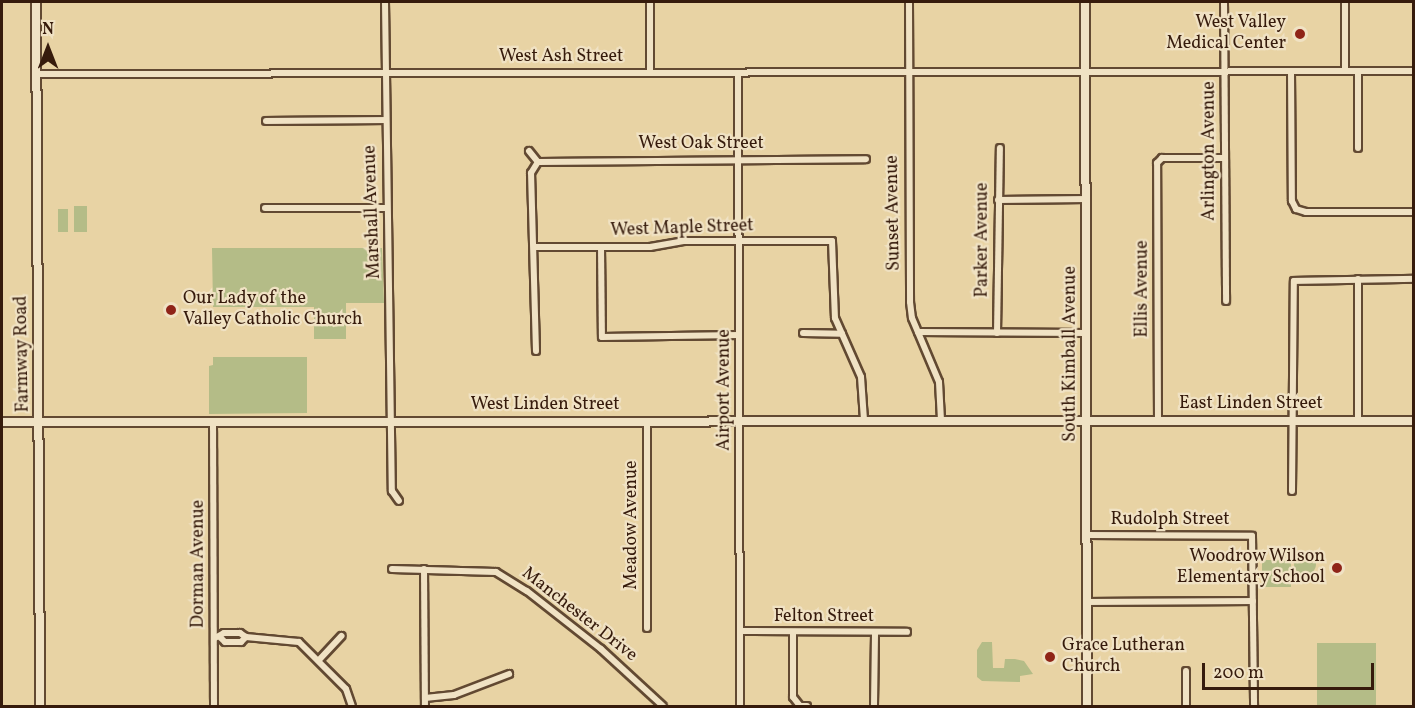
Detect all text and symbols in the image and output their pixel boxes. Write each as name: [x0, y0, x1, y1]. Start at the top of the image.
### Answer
place label: West Valley Medical Center: [1166, 13, 1286, 56]
north arrow: [18, 18, 78, 78]
text: N: [42, 19, 54, 41]
marker: West Valley Medical Center: [1291, 25, 1309, 43]
street label: West Ash Street: [499, 46, 623, 68]
street label: Arlington Avenue: [1199, 81, 1221, 221]
street label: West Oak Street: [638, 133, 764, 155]
street label: Marshall Avenue: [360, 145, 386, 279]
street label: Sunset Avenue: [882, 155, 906, 271]
street label: Parker Avenue: [972, 182, 994, 298]
street label: West Maple Street: [610, 216, 754, 242]
street label: Ellis Avenue: [1132, 240, 1154, 338]
street label: South Kimball Avenue: [1060, 266, 1082, 442]
place label: Our Lady of the Valley Catholic Church: [183, 289, 363, 332]
street label: Farmway Road: [11, 295, 35, 413]
marker: Our Lady of the Valley Catholic Church: [164, 303, 178, 317]
street label: Airport Avenue: [714, 329, 736, 451]
street label: East Linden Street: [1179, 393, 1323, 415]
street label: West Linden Street: [470, 394, 620, 416]
street label: Meadow Avenue: [621, 460, 643, 590]
street label: Dorman Avenue: [188, 500, 210, 628]
street label: Rudolph Street: [1110, 509, 1230, 531]
place label: Woodrow Wilson Elementary School: [1176, 547, 1325, 590]
marker: Woodrow Wilson Elementary School: [1330, 561, 1344, 575]
street label: Manchester Drive: [517, 563, 641, 667]
street label: Felton Street: [774, 606, 874, 628]
place label: Grace Lutheran Church: [1062, 636, 1185, 678]
marker: Grace Lutheran Church: [1043, 650, 1057, 664]
scale bar: [1205, 651, 1378, 689]
text: 200 m: [1213, 661, 1264, 686]

